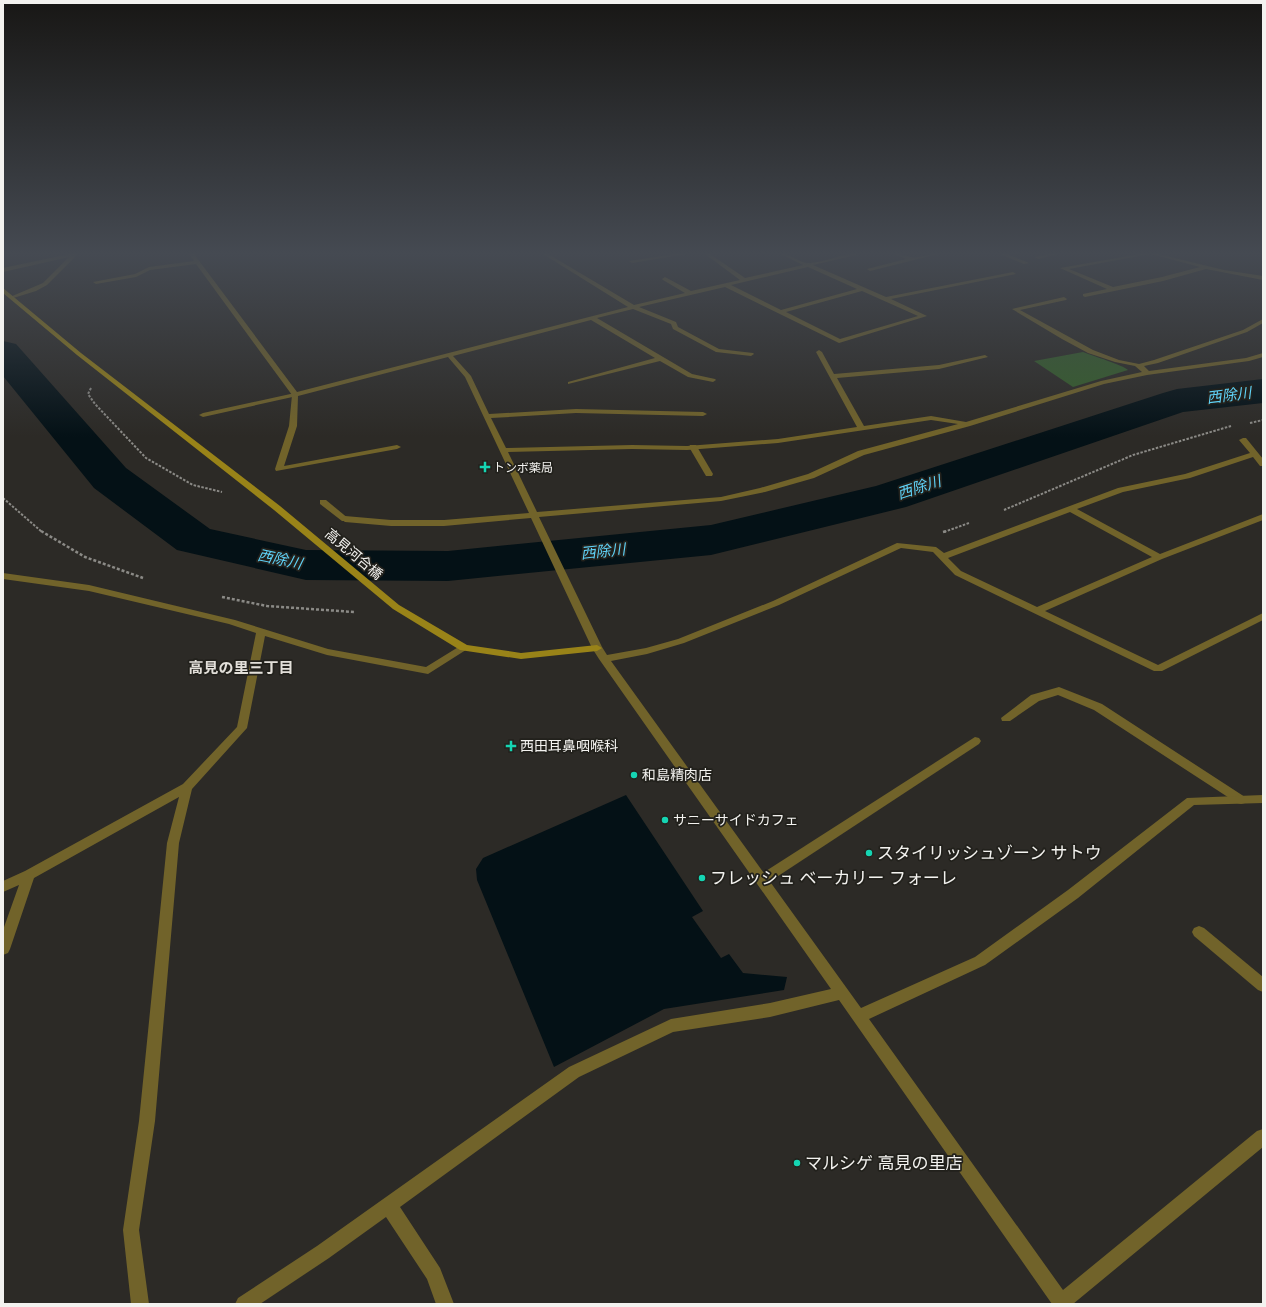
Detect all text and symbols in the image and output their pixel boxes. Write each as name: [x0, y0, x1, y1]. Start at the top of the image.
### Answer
water label: 西除川: [1206, 383, 1254, 407]
place label: トンボ薬局: [493, 460, 553, 475]
marker: トンボ薬局: [480, 462, 490, 472]
water label: 西除川: [895, 470, 945, 503]
street label: 高見河合橋: [321, 525, 387, 583]
water label: 西除川: [580, 539, 628, 563]
water label: 西除川: [256, 545, 306, 573]
district label: 高見の里三丁目: [188, 658, 294, 677]
place label: 西田耳鼻咽喉科: [520, 737, 618, 755]
marker: 西田耳鼻咽喉科: [505, 740, 517, 752]
place label: 和島精肉店: [642, 766, 712, 784]
marker: 和島精肉店: [629, 770, 639, 780]
place label: サニーサイドカフェ: [673, 811, 799, 829]
marker: サニーサイドカフェ: [660, 815, 670, 825]
place label: スタイリッシュゾーン サトウ: [877, 842, 1102, 864]
marker: スタイリッシュゾーン サトウ: [864, 848, 874, 858]
place label: フレッシュ ベーカリー フォーレ: [710, 867, 957, 889]
marker: フレッシュ ベーカリー フォーレ: [697, 873, 707, 883]
place label: マルシゲ 高見の里店: [805, 1152, 962, 1174]
marker: マルシゲ 高見の里店: [792, 1158, 802, 1168]

